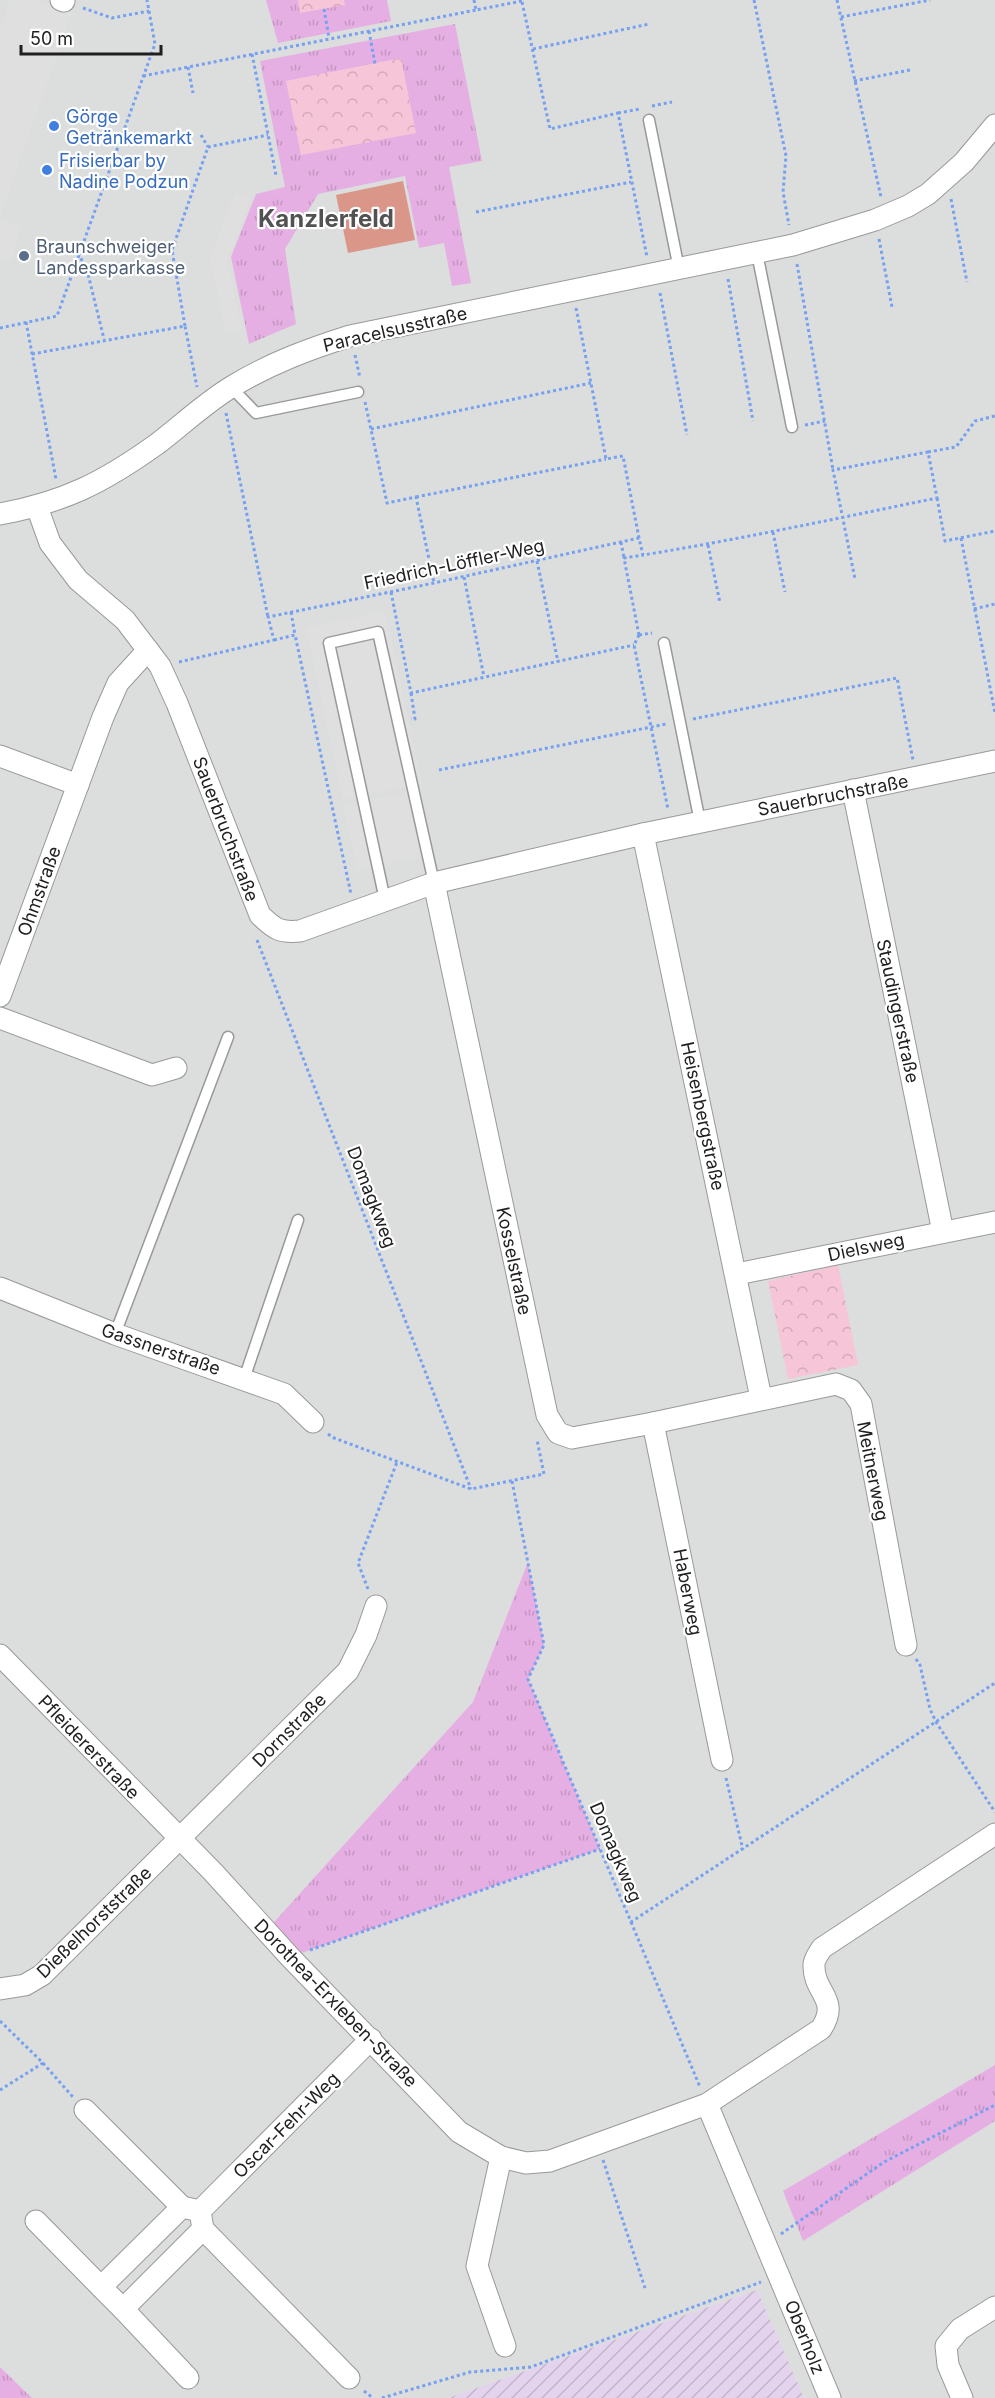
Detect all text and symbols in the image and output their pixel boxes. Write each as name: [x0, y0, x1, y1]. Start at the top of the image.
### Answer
scale bar: [21, 18, 160, 56]
text: 50 m: [30, 28, 73, 49]
place label: Görge Getränkemarkt: [66, 106, 192, 148]
marker: Görge Getränkemarkt: [47, 119, 61, 133]
place label: Frisierbar by Nadine Podzun: [59, 150, 189, 192]
marker: Frisierbar by Nadine Podzun: [40, 163, 54, 177]
district label: Kanzlerfeld: [258, 204, 394, 233]
place label: Braunschweiger Landessparkasse: [36, 236, 185, 278]
marker: Braunschweiger Landessparkasse: [17, 249, 31, 263]
street label: Paracelsusstraße: [321, 302, 469, 356]
street label: Friedrich-Löffler-Weg: [362, 535, 546, 593]
street label: Sauerbruchstraße: [189, 754, 263, 904]
street label: Sauerbruchstraße: [756, 770, 910, 820]
street label: Ohmstraße: [13, 843, 65, 939]
street label: Staudingerstraße: [873, 937, 923, 1085]
street label: Heisenbergstraße: [677, 1040, 729, 1192]
street label: Domagkweg: [343, 1144, 401, 1250]
street label: Kosselstraße: [492, 1205, 536, 1317]
street label: Dielsweg: [826, 1229, 906, 1265]
street label: Gassnerstraße: [99, 1319, 223, 1379]
street label: Meitnerweg: [853, 1419, 893, 1523]
street label: Haberweg: [669, 1547, 707, 1637]
street label: Dornstraße: [248, 1689, 330, 1771]
street label: Pfleidererstraße: [34, 1691, 144, 1803]
street label: Domagkweg: [586, 1799, 646, 1905]
street label: Dießelhorststraße: [32, 1862, 156, 1982]
street label: Dorothea-Erxleben-Straße: [250, 1915, 422, 2091]
street label: Oscar-Fehr-Weg: [229, 2068, 343, 2182]
street label: Oberholz: [781, 2297, 829, 2377]

